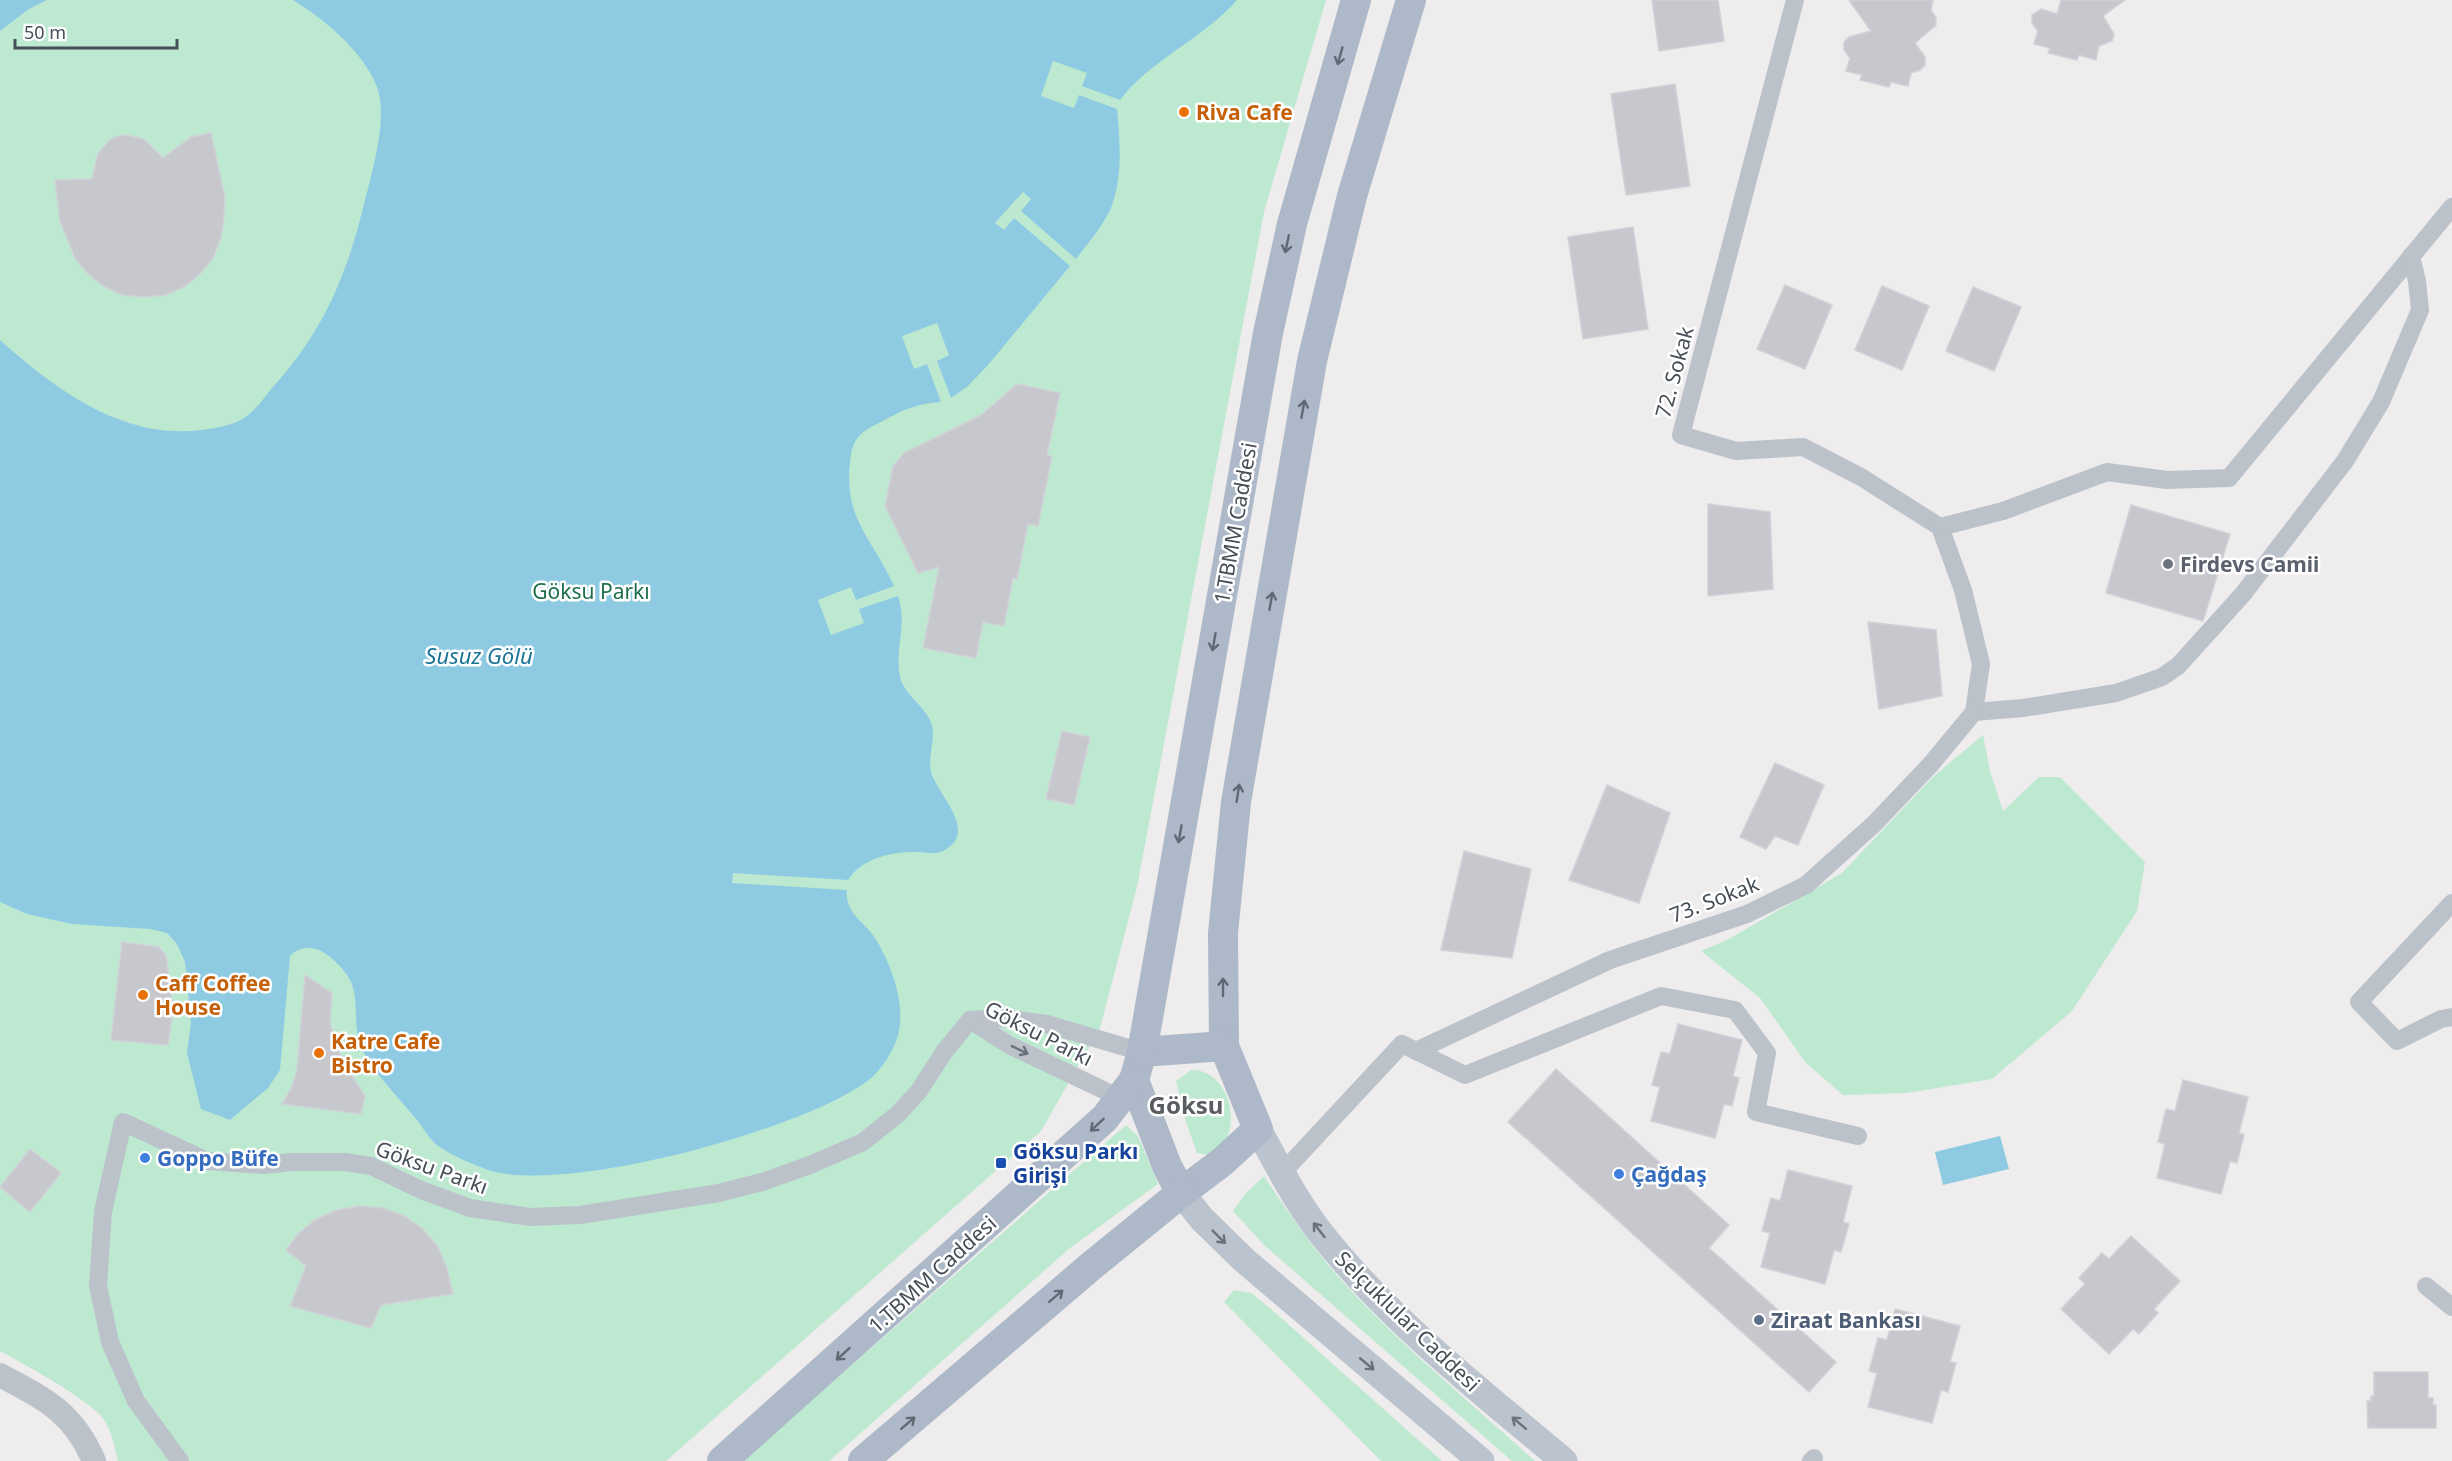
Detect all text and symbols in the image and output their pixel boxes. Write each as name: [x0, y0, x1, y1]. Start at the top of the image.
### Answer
scale bar: [15, 12, 177, 50]
text: 50 m: [24, 20, 66, 44]
one-way arrow: [1334, 46, 1345, 65]
place label: Riva Cafe: [1196, 98, 1293, 126]
marker: Riva Cafe: [1177, 105, 1191, 119]
one-way arrow: [1281, 234, 1293, 253]
street label: 72. Sokak: [1648, 322, 1700, 421]
one-way arrow: [1298, 399, 1309, 419]
street label: 1.TBMM Caddesi: [1207, 440, 1263, 606]
place label: Firdevs Camii: [2180, 550, 2319, 578]
marker: Firdevs Camii: [2161, 557, 2175, 571]
park label: Göksu Parkı: [532, 577, 650, 605]
one-way arrow: [1265, 592, 1276, 611]
one-way arrow: [1208, 632, 1219, 651]
water label: Susuz Gölü: [425, 640, 533, 670]
one-way arrow: [1233, 784, 1244, 804]
one-way arrow: [1174, 824, 1185, 844]
street label: 73. Sokak: [1665, 869, 1763, 929]
place label: Caff Coffee House: [155, 969, 271, 1021]
one-way arrow: [1217, 978, 1229, 998]
marker: Caff Coffee House: [136, 988, 150, 1002]
street label: Göksu Parkı: [980, 994, 1098, 1072]
place label: Katre Cafe Bistro: [331, 1027, 440, 1079]
one-way arrow: [1011, 1045, 1029, 1056]
marker: Katre Cafe Bistro: [312, 1046, 326, 1060]
district label: Göksu: [1149, 1088, 1223, 1121]
one-way arrow: [1090, 1118, 1105, 1132]
street label: Göksu Parkı: [372, 1134, 492, 1200]
place label: Göksu Parkı Girişi: [1013, 1137, 1138, 1189]
place label: Goppo Büfe: [157, 1144, 279, 1172]
marker: Goppo Büfe: [138, 1151, 152, 1165]
marker: Göksu Parkı Girişi: [994, 1156, 1008, 1170]
place label: Çağdaş: [1631, 1160, 1707, 1188]
marker: Çağdaş: [1612, 1167, 1626, 1181]
street label: 1.TBMM Caddesi: [862, 1209, 1002, 1339]
one-way arrow: [1312, 1222, 1325, 1238]
one-way arrow: [1212, 1229, 1227, 1244]
street label: Selçuklular Caddesi: [1330, 1245, 1486, 1397]
one-way arrow: [1048, 1289, 1063, 1303]
place label: Ziraat Bankası: [1771, 1306, 1921, 1334]
marker: Ziraat Bankası: [1752, 1313, 1766, 1327]
one-way arrow: [836, 1347, 851, 1361]
one-way arrow: [1359, 1358, 1375, 1371]
one-way arrow: [900, 1416, 915, 1430]
one-way arrow: [1511, 1417, 1527, 1430]

